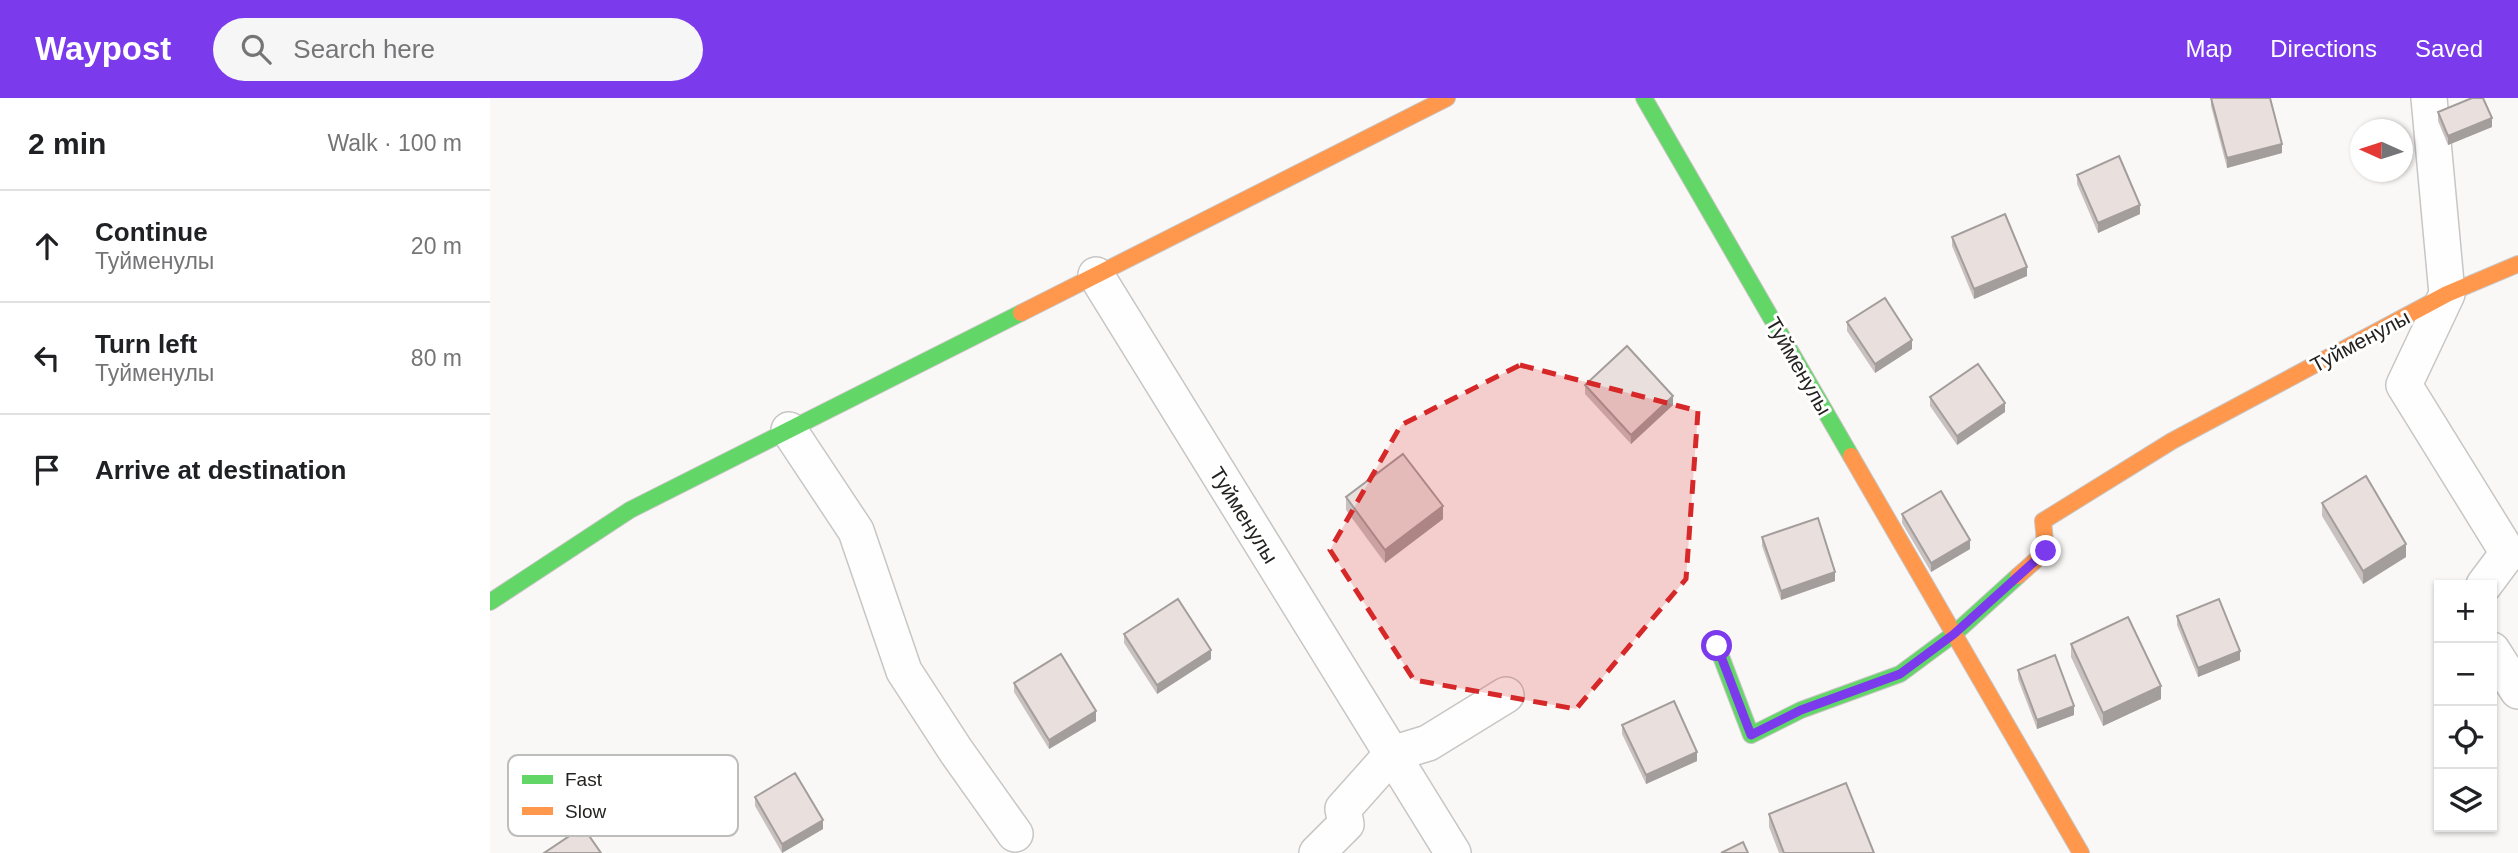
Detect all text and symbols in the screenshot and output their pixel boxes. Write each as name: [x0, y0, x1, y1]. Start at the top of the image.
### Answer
search box: [213, 18, 703, 81]
text: Waypost: [35, 30, 171, 67]
icon: search: [237, 30, 275, 68]
text: Search here: [293, 34, 435, 64]
text: Map: [2186, 35, 2232, 62]
text: Directions: [2270, 35, 2377, 62]
text: Saved: [2415, 35, 2483, 62]
north arrow: [2350, 119, 2413, 182]
text: 2 min: [28, 127, 106, 160]
text: Walk · 100 m: [327, 130, 462, 156]
text: Continue: [95, 217, 208, 247]
icon: ahead: [28, 227, 66, 265]
text: 20 m: [411, 233, 462, 259]
text: Туйменулы: [95, 248, 214, 274]
street label: Туйменулы: [2306, 305, 2414, 377]
street label: Туйменулы: [1762, 313, 1836, 419]
text: Turn left: [95, 329, 197, 359]
icon: left: [28, 339, 66, 377]
text: 80 m: [411, 345, 462, 371]
text: Туйменулы: [95, 360, 214, 386]
icon: arrive: [28, 451, 66, 489]
text: Arrive at destination: [95, 455, 346, 485]
street label: Туйменулы: [1205, 463, 1283, 567]
route end: [2030, 535, 2061, 566]
map controls: [2434, 580, 2497, 832]
button: +: [2434, 580, 2497, 643]
route start: [1701, 630, 1732, 661]
button: −: [2434, 643, 2497, 706]
button: locate: [2434, 706, 2497, 769]
legend: [508, 755, 738, 836]
text: Fast: [565, 769, 603, 790]
button: layers: [2434, 769, 2497, 832]
text: Slow: [565, 801, 606, 822]

